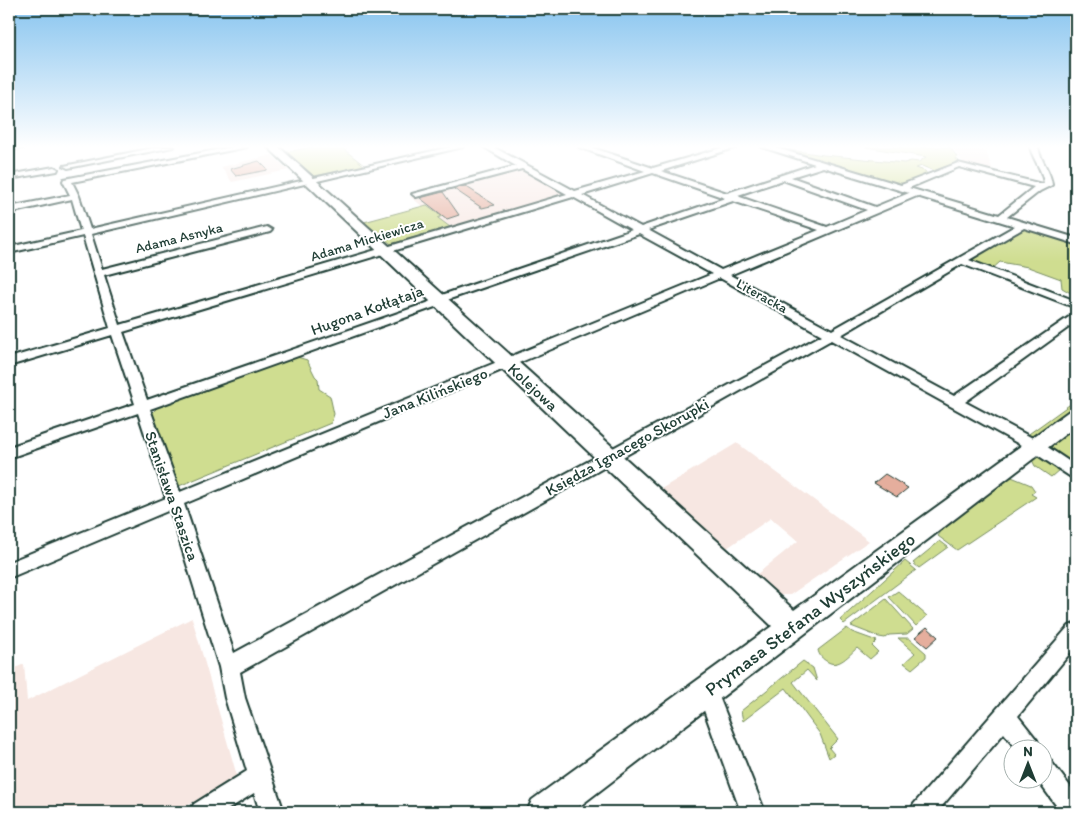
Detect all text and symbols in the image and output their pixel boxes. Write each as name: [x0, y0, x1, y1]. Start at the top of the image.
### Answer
street label: Adama Mickiewicza: [308, 215, 426, 265]
street label: Adama Asnyka: [133, 219, 225, 257]
street label: Literacka: [733, 275, 791, 317]
street label: Hugona Kołłątaja: [308, 281, 427, 339]
street label: Kolejowa: [504, 359, 563, 415]
street label: Jana Kilińskiego: [380, 363, 490, 423]
street label: Księdza Ignacego Skorupki: [542, 394, 712, 500]
street label: Stanisława Staszica: [141, 429, 203, 564]
street label: Prymasa Stefana Wyszyńskiego: [700, 527, 920, 701]
north arrow: [1002, 738, 1052, 788]
text: N: [1023, 743, 1033, 760]

